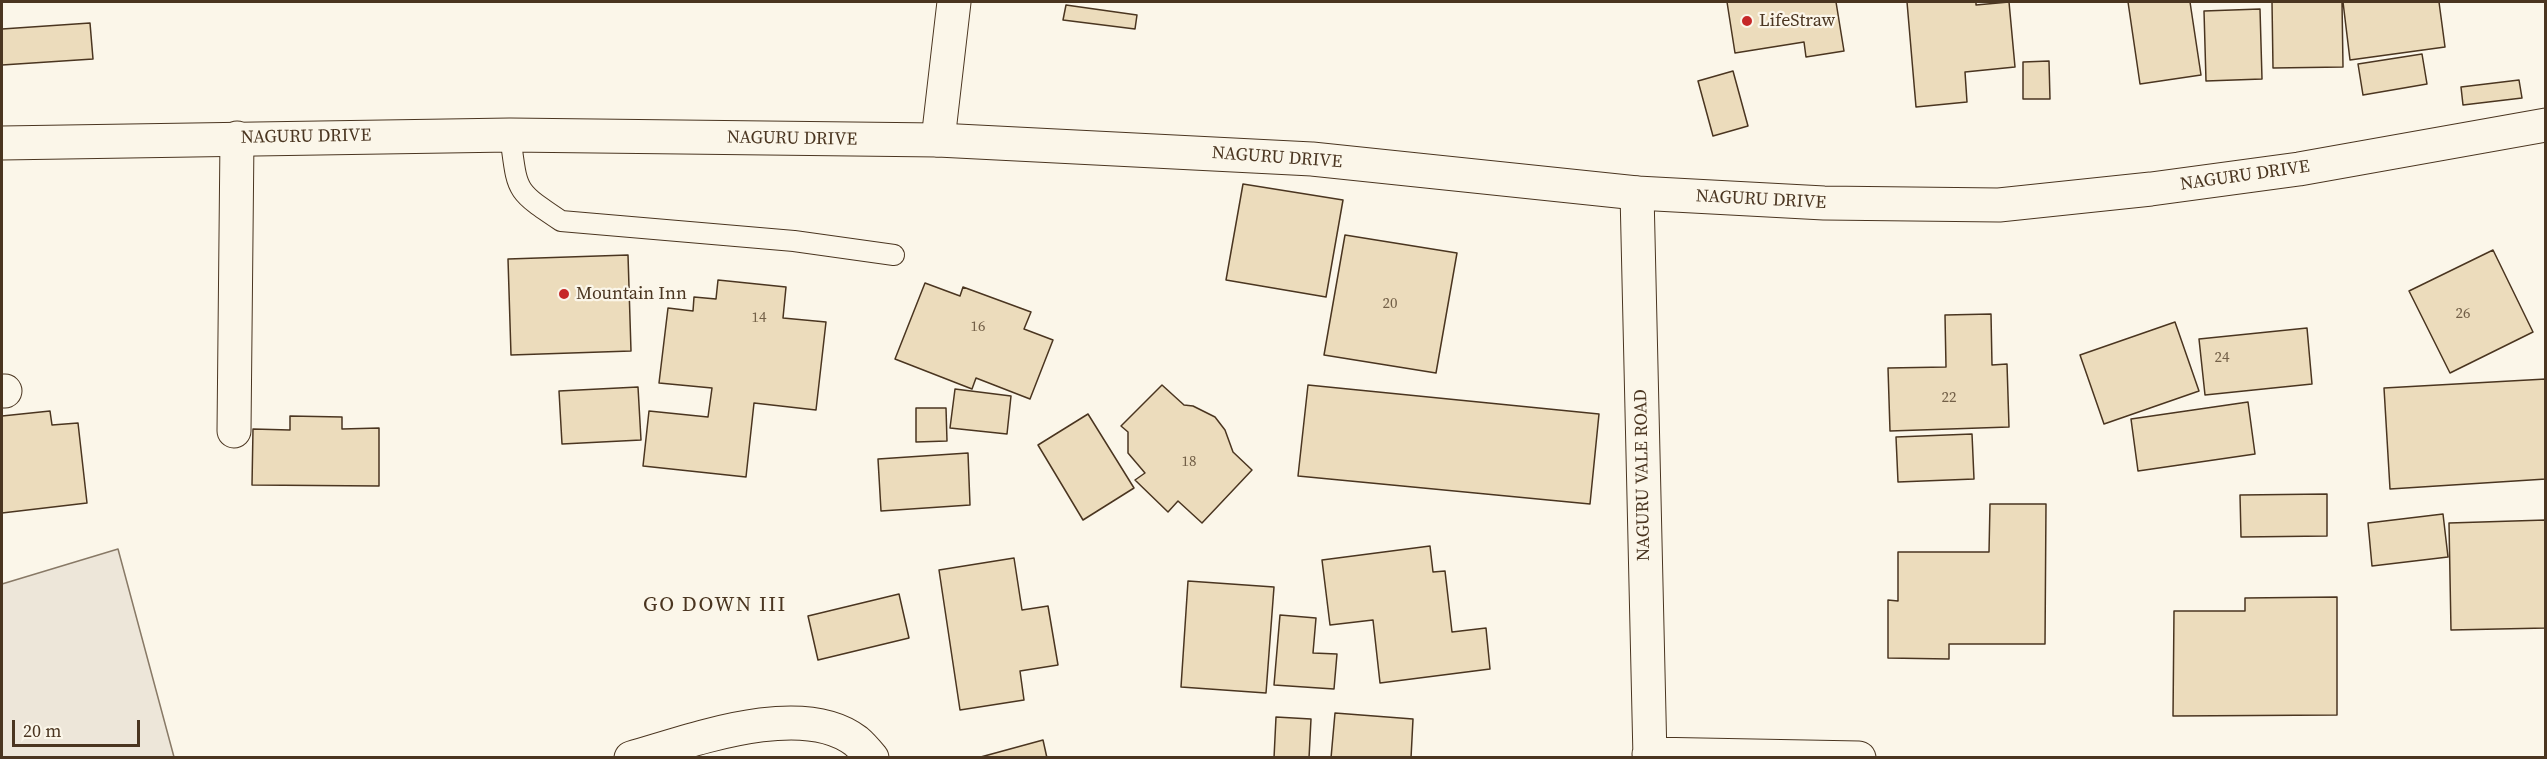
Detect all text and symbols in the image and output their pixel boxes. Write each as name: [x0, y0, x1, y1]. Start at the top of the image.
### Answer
place label: LifeStraw: [1759, 10, 1835, 32]
marker: LifeStraw: [1740, 14, 1754, 28]
street label: NAGURU DRIVE: [241, 125, 371, 149]
street label: NAGURU DRIVE: [727, 127, 857, 151]
street label: NAGURU DRIVE: [1211, 143, 1343, 173]
street label: NAGURU DRIVE: [2179, 156, 2311, 196]
street label: NAGURU DRIVE: [1695, 186, 1827, 214]
place label: Mountain Inn: [576, 283, 687, 305]
marker: Mountain Inn: [557, 287, 571, 301]
house number: 20: [1383, 295, 1397, 313]
house number: 26: [2456, 305, 2470, 323]
house number: 14: [752, 309, 766, 327]
house number: 16: [971, 318, 985, 336]
house number: 24: [2215, 349, 2229, 367]
street label: NAGURU VALE ROAD: [1631, 389, 1655, 561]
house number: 22: [1942, 389, 1956, 407]
house number: 18: [1182, 453, 1196, 471]
district label: GO DOWN III: [643, 593, 787, 619]
scale bar: [15, 708, 142, 746]
text: 20 m: [23, 718, 61, 743]

